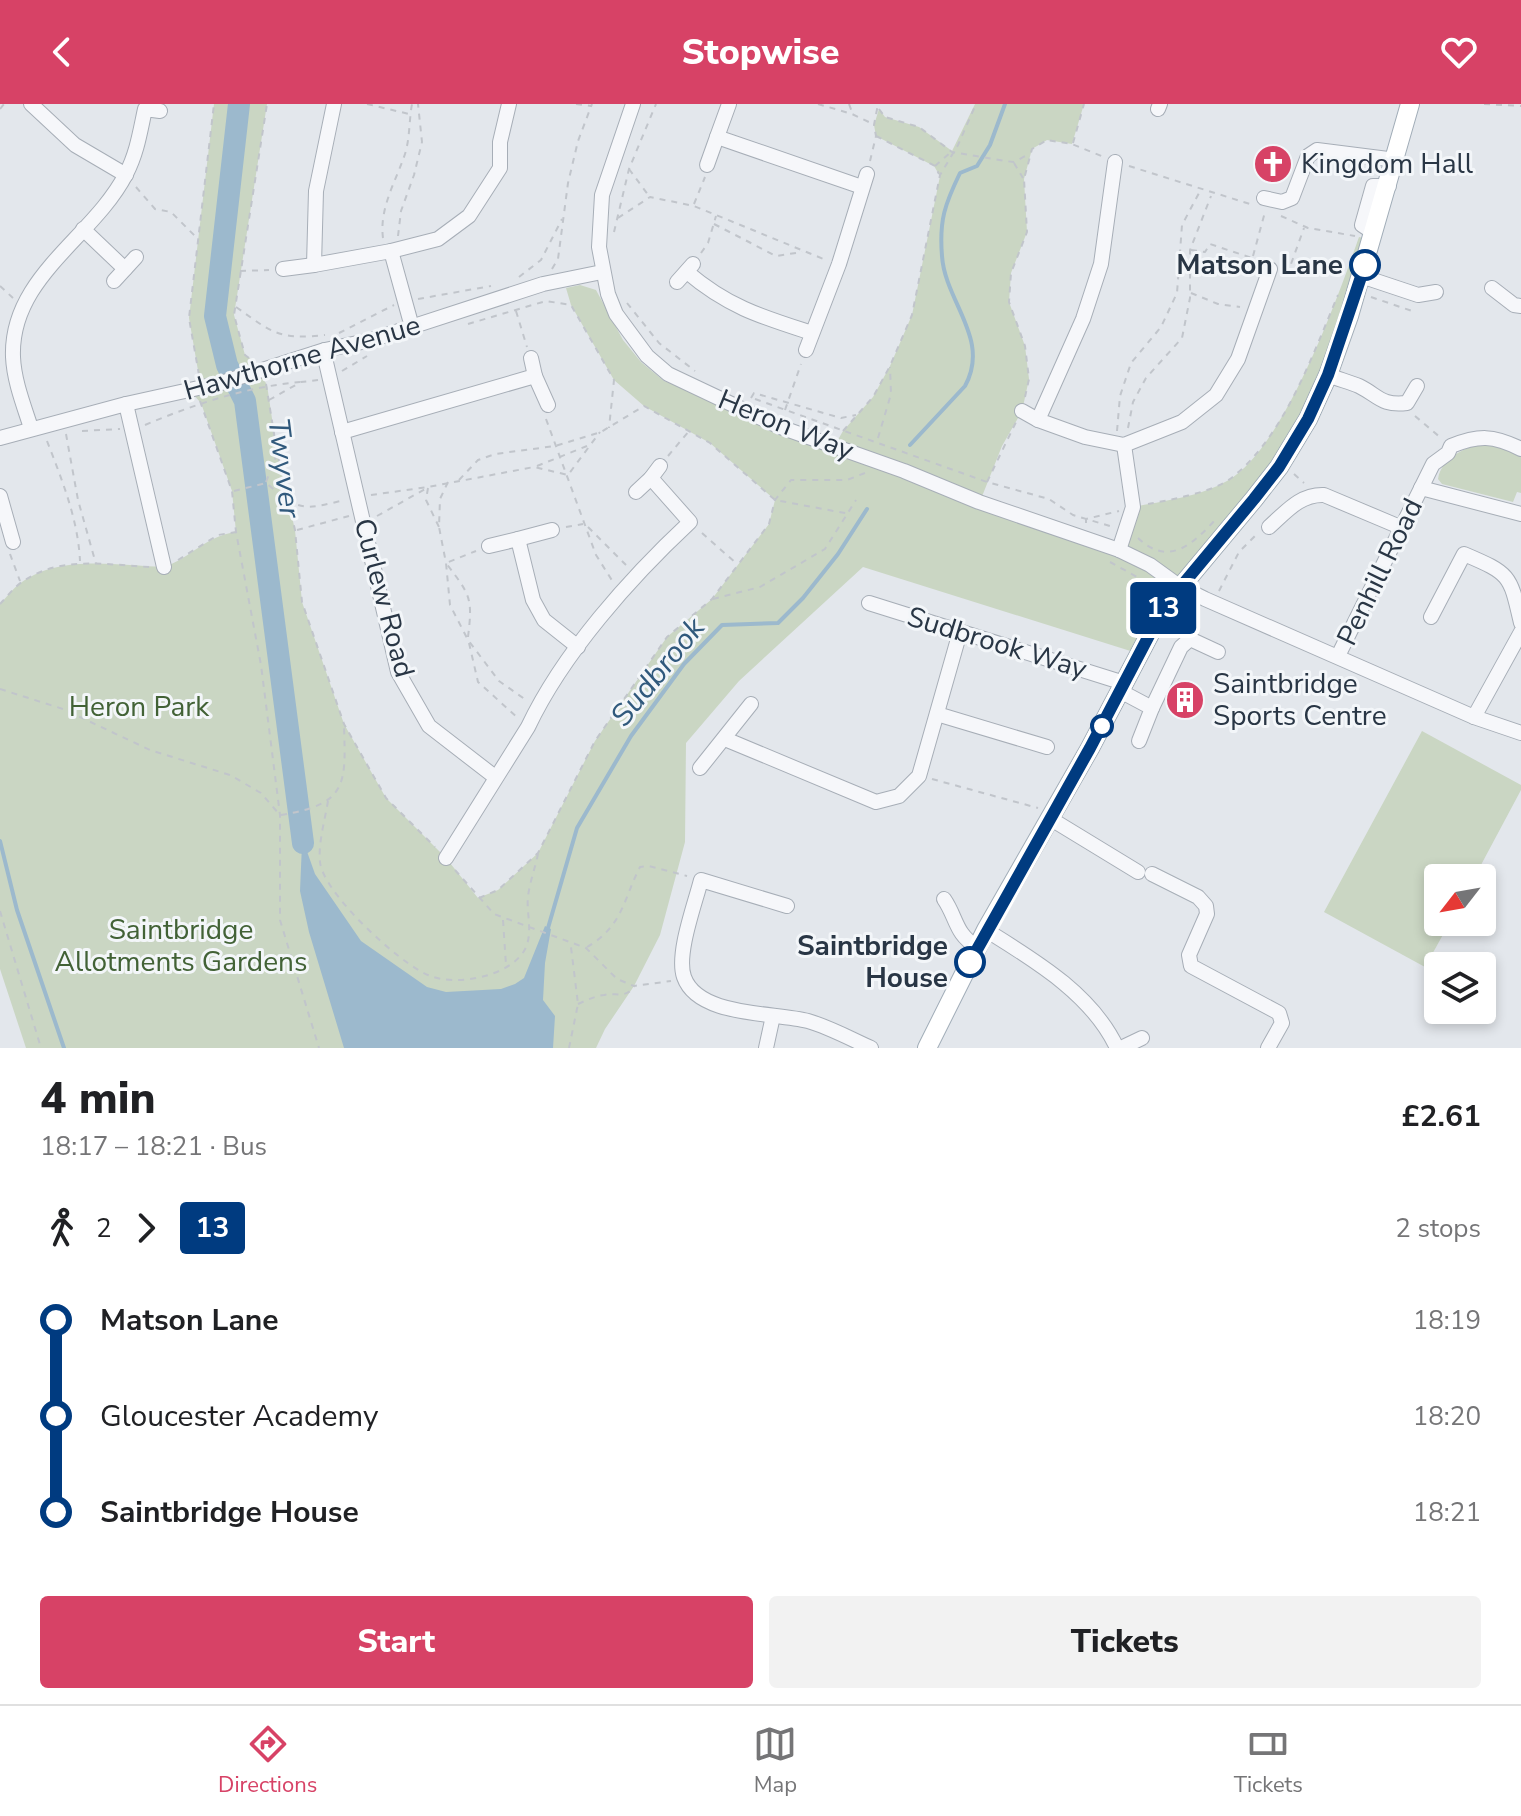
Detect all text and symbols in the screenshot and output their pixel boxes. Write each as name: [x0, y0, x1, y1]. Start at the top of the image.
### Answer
text: Stopwise: [681, 28, 840, 77]
icon: back: [40, 30, 84, 74]
icon: heart: [1437, 30, 1481, 74]
church icon: Kingdom Hall: [1252, 143, 1294, 185]
place label: Kingdom Hall: [1301, 145, 1474, 183]
place label: Matson Lane: [1176, 246, 1343, 284]
marker: Matson Lane: [1350, 250, 1380, 280]
street label: Hawthorne Avenue: [179, 306, 425, 410]
street label: Heron Way: [713, 381, 860, 470]
water label: Twyver: [258, 416, 311, 521]
street label: Penhill Road: [1328, 492, 1432, 652]
street label: Curlew Road: [345, 514, 423, 682]
line badge: 13: [1127, 582, 1199, 634]
text: 13: [1146, 589, 1180, 627]
street label: Sudbrook Way: [902, 598, 1092, 689]
water label: Sudbrook: [601, 608, 715, 735]
place label: Saintbridge Sports Centre: [1213, 665, 1387, 735]
building icon: Saintbridge Sports Centre: [1164, 679, 1206, 721]
park label: Heron Park: [69, 688, 210, 726]
unlabelled marker: [1091, 715, 1113, 737]
north arrow: [1424, 864, 1496, 936]
map controls: [1424, 864, 1496, 1024]
park label: Saintbridge Allotments Gardens: [55, 911, 307, 981]
place label: Saintbridge House: [797, 927, 948, 997]
marker: Saintbridge House: [955, 947, 985, 977]
button: layers: [1424, 952, 1496, 1024]
text: 4 min: [40, 1069, 156, 1129]
text: £2.61: [1402, 1096, 1481, 1137]
text: 18:17 – 18:21 · Bus: [40, 1129, 267, 1164]
icon: walk: [40, 1206, 84, 1250]
icon: forward: [124, 1206, 168, 1250]
text: 13: [196, 1209, 229, 1247]
text: 2: [96, 1211, 112, 1246]
text: 2 stops: [1395, 1211, 1481, 1246]
text: Matson Lane: [100, 1300, 279, 1341]
text: 18:19: [1413, 1303, 1481, 1338]
text: Gloucester Academy: [100, 1396, 378, 1437]
text: 18:20: [1413, 1399, 1481, 1434]
text: Saintbridge House: [100, 1492, 359, 1533]
text: 18:21: [1413, 1495, 1481, 1530]
button: Start: [40, 1596, 753, 1688]
button: Tickets: [769, 1596, 1481, 1688]
tab: Directions: [218, 1722, 317, 1800]
tab: Map: [753, 1722, 797, 1800]
tab: Tickets: [1234, 1722, 1303, 1800]

